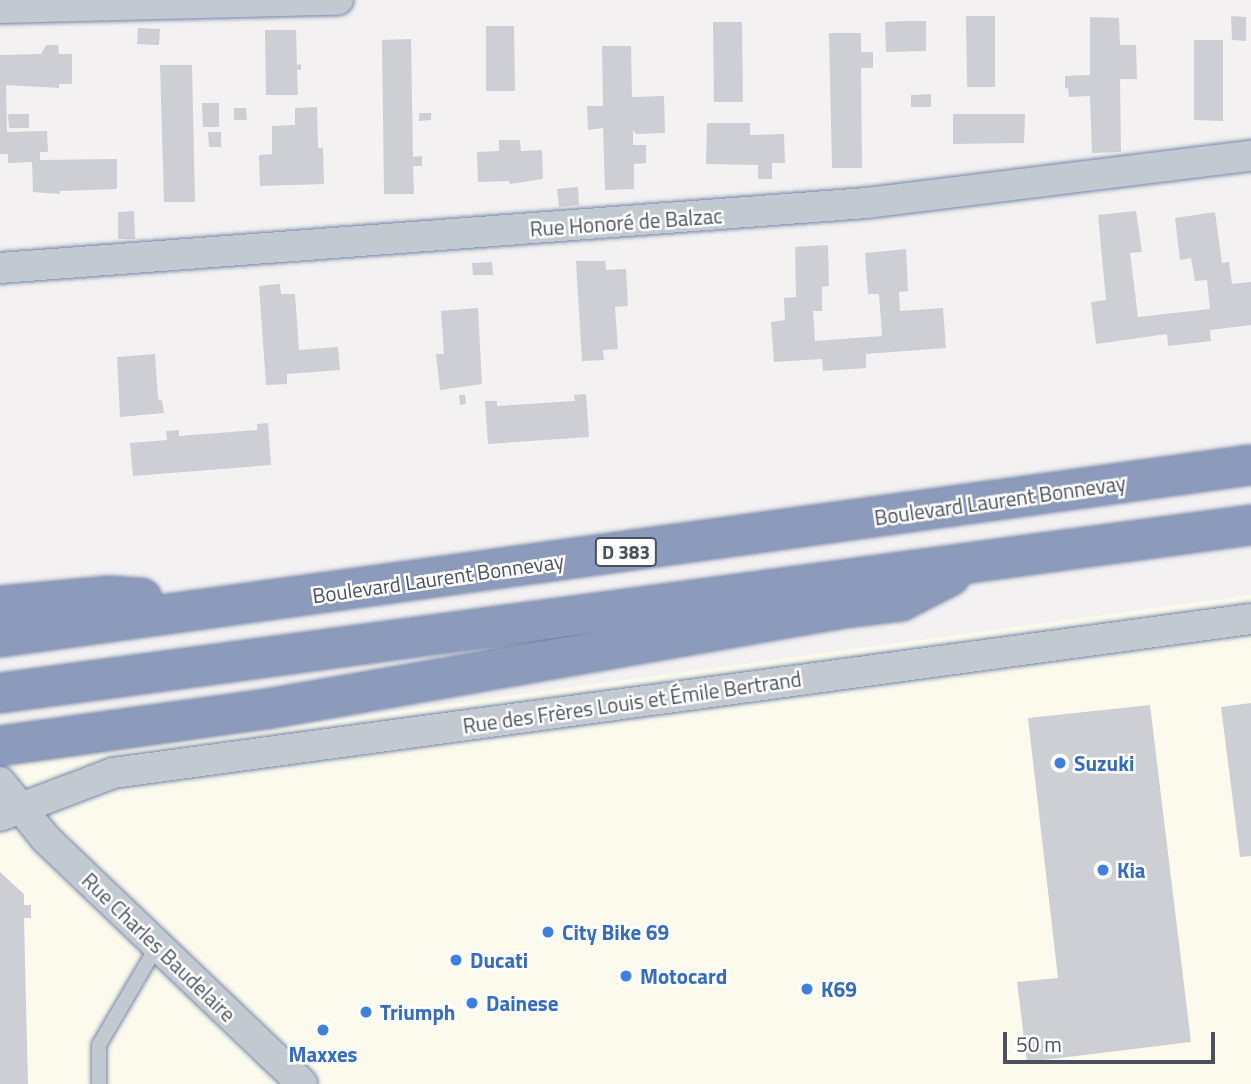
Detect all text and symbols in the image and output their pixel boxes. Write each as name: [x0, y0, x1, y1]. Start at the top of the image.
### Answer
street label: Rue Honoré de Balzac: [529, 203, 723, 241]
street label: Boulevard Laurent Bonnevay: [873, 470, 1127, 530]
road number: D 383: [594, 537, 658, 568]
street label: Boulevard Laurent Bonnevay: [311, 548, 565, 608]
street label: Rue des Frères Louis et Émile Bertrand: [461, 666, 803, 738]
place label: Suzuki: [1074, 750, 1134, 776]
marker: Suzuki: [1052, 755, 1068, 771]
place label: Kia: [1117, 857, 1146, 883]
marker: Kia: [1095, 862, 1111, 878]
street label: Rue Charles Baudelaire: [77, 867, 241, 1027]
place label: City Bike 69: [562, 919, 669, 945]
marker: City Bike 69: [540, 924, 556, 940]
place label: Ducati: [470, 947, 528, 973]
marker: Ducati: [448, 952, 464, 968]
place label: Motocard: [640, 963, 727, 989]
marker: Motocard: [618, 968, 634, 984]
place label: K69: [821, 976, 857, 1002]
marker: K69: [799, 981, 815, 997]
place label: Dainese: [486, 990, 558, 1016]
marker: Dainese: [464, 995, 480, 1011]
place label: Triumph: [380, 999, 455, 1025]
marker: Triumph: [358, 1004, 374, 1020]
scale bar: [1006, 1018, 1218, 1062]
marker: Maxxes: [315, 1022, 331, 1038]
text: 50 m: [1016, 1028, 1062, 1060]
place label: Maxxes: [288, 1041, 358, 1067]

